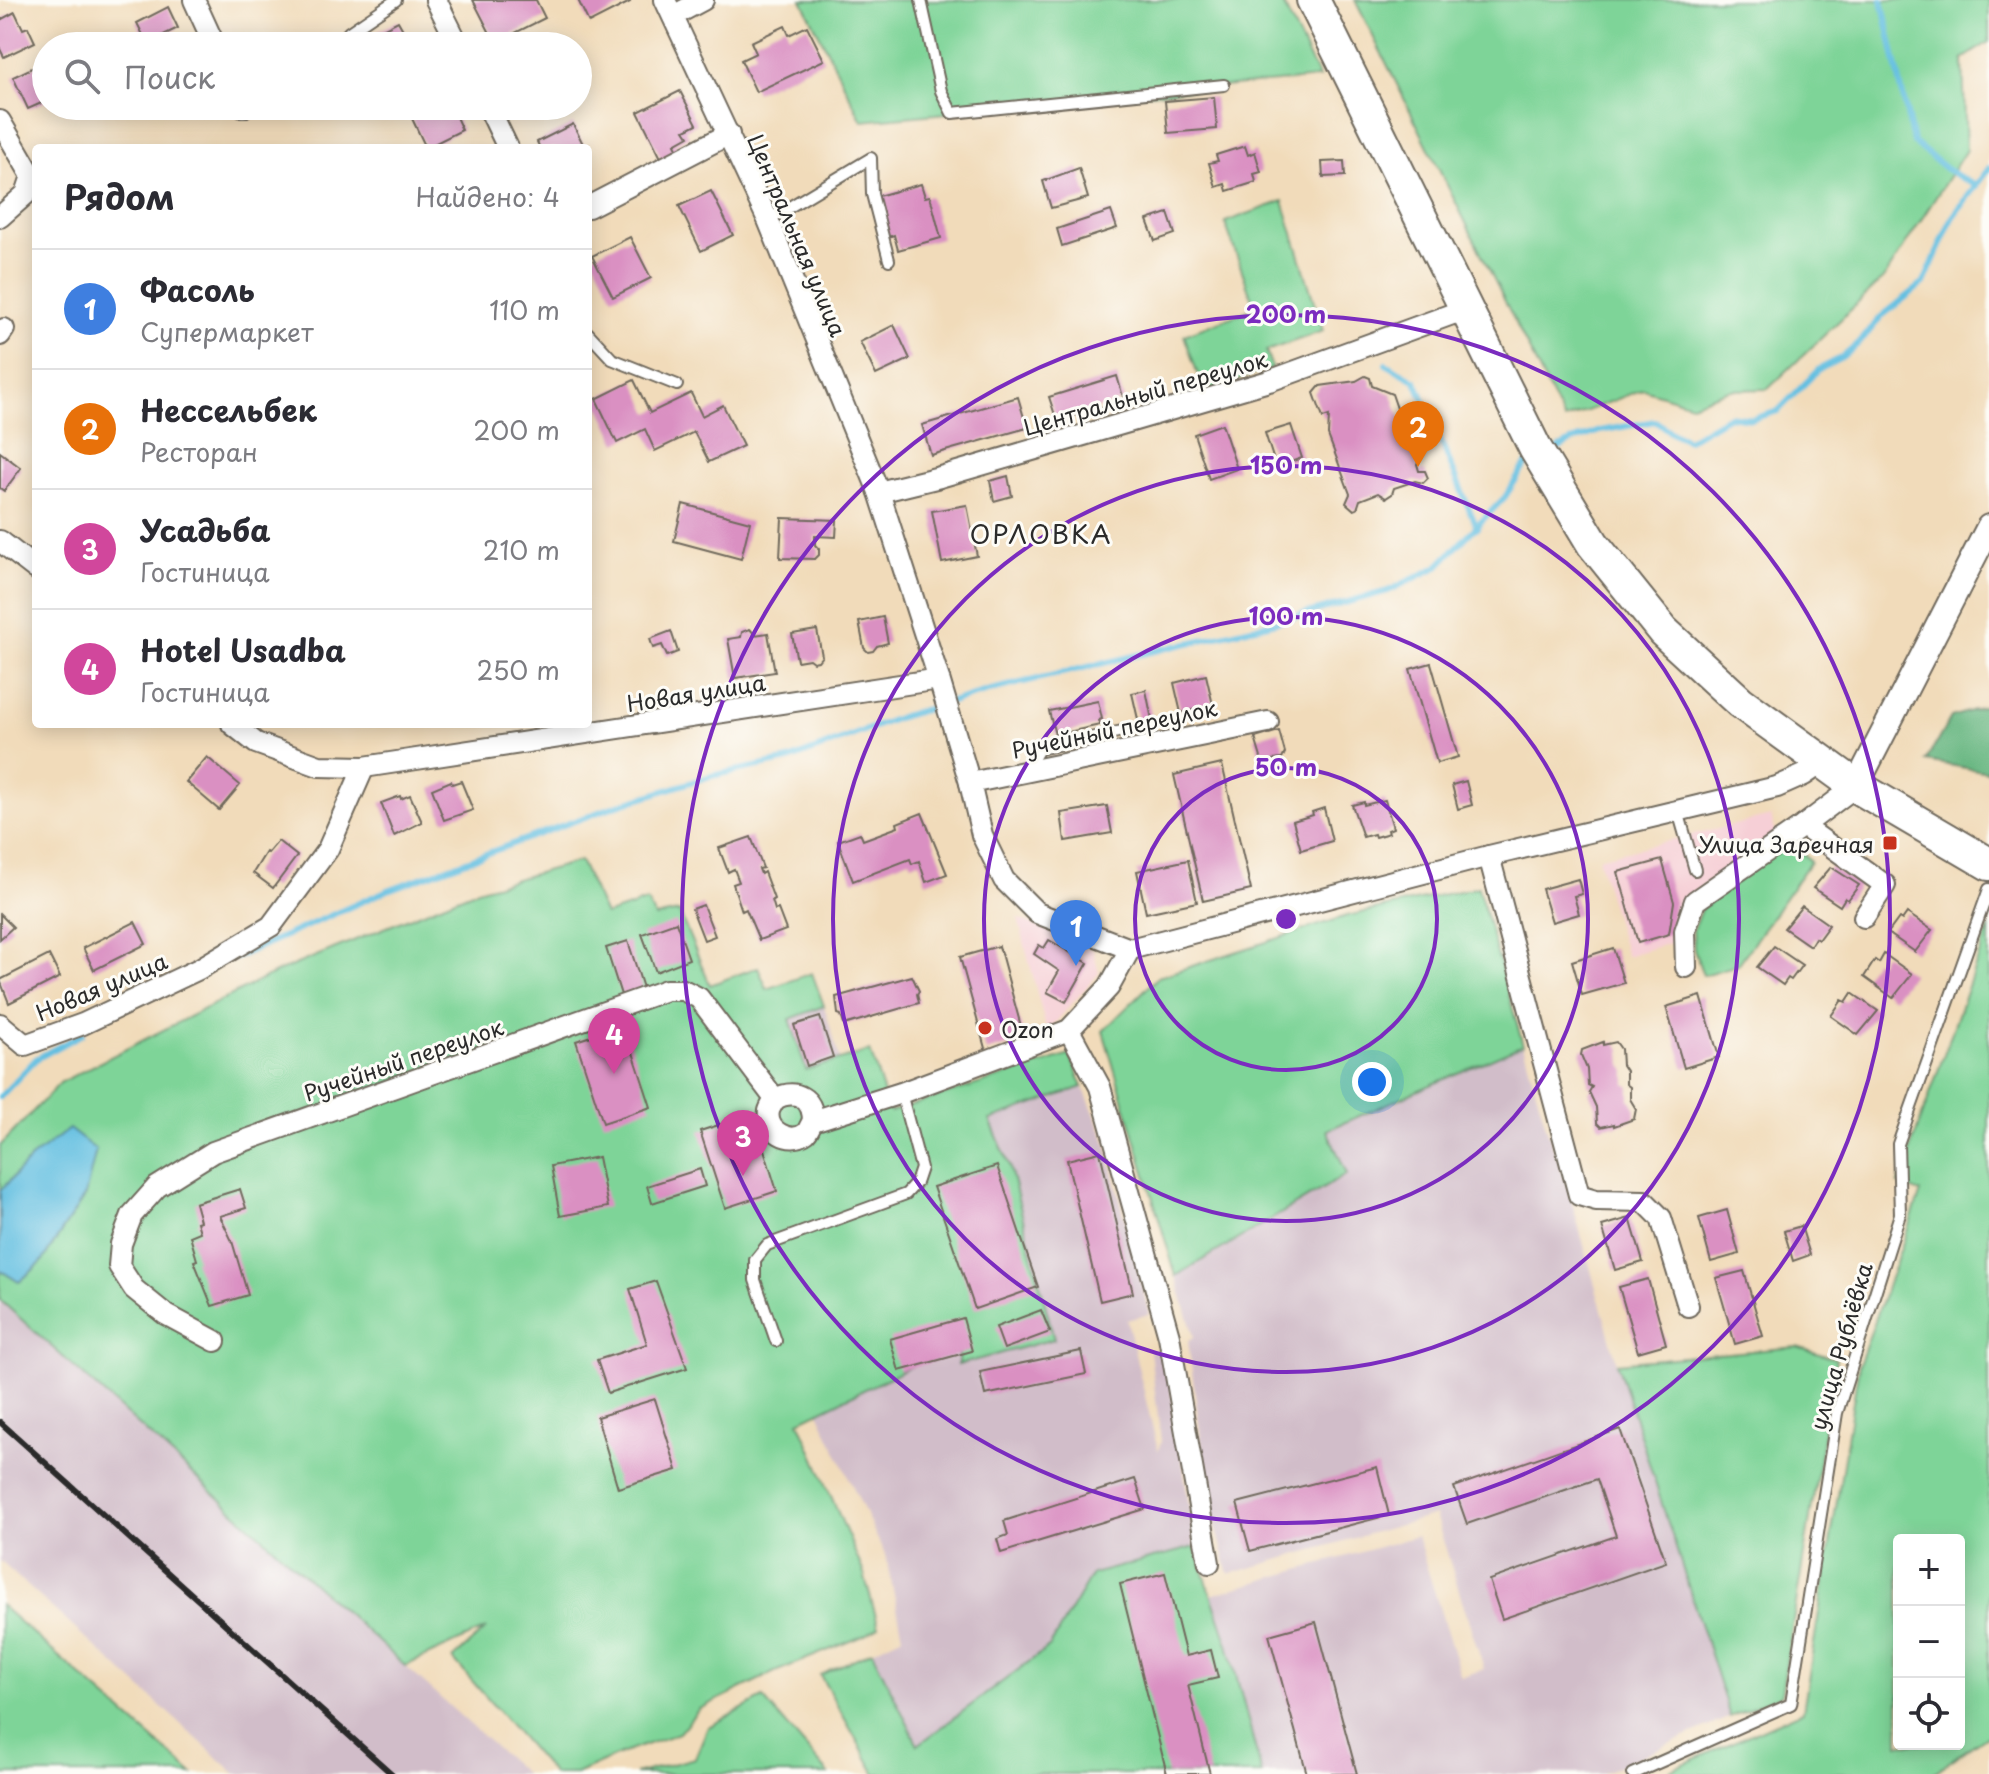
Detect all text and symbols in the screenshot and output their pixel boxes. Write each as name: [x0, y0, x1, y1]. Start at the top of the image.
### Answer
search box: [32, 32, 592, 120]
icon: search: [60, 54, 104, 98]
text: Поиск: [124, 54, 215, 99]
street label: Центральная улица: [740, 129, 856, 341]
text: Рядом: [64, 170, 175, 222]
text: Найдено: 4: [415, 177, 560, 216]
text: Фасоль: [140, 267, 255, 312]
text: 1: [84, 290, 96, 329]
text: 110 m: [489, 290, 560, 329]
text: 200 m: [1246, 295, 1326, 331]
text: Супермаркет: [140, 312, 314, 351]
street label: Центральный переулок: [1019, 341, 1272, 443]
text: Нессельбек: [140, 387, 317, 432]
pin: 2: [1392, 401, 1444, 467]
text: 2: [81, 410, 99, 449]
text: 200 m: [473, 410, 560, 449]
text: Ресторан: [140, 432, 258, 471]
text: 150 m: [1250, 446, 1322, 482]
text: Усадьба: [140, 507, 270, 552]
district label: ОРЛОВКА: [969, 514, 1113, 553]
text: 3: [81, 530, 99, 569]
text: 210 m: [483, 530, 560, 569]
text: Гостиница: [140, 552, 270, 591]
text: 100 m: [1249, 597, 1323, 633]
text: Hotel Usadba: [140, 627, 346, 672]
text: 4: [81, 650, 99, 689]
text: 250 m: [476, 650, 560, 689]
street label: Новая улица: [624, 665, 768, 719]
text: Гостиница: [140, 672, 270, 711]
street label: Ручейный переулок: [1008, 690, 1221, 766]
text: 50 m: [1255, 748, 1317, 784]
place label: Улица Заречная: [1698, 827, 1874, 860]
marker: Улица Заречная: [1881, 834, 1899, 852]
pin: 1: [1050, 900, 1102, 966]
centre of rings: [1272, 905, 1300, 933]
street label: Новая улица: [30, 943, 172, 1029]
pin: 4: [588, 1008, 640, 1074]
street label: Ручейный переулок: [299, 1009, 508, 1109]
place label: Ozon: [1001, 1012, 1054, 1045]
marker: Ozon: [976, 1019, 994, 1037]
your location: [1352, 1062, 1392, 1102]
pin: 3: [717, 1110, 769, 1176]
street label: улица Рублёвка: [1800, 1258, 1880, 1434]
map controls: [1893, 1534, 1965, 1750]
button: +: [1893, 1534, 1965, 1606]
button: −: [1893, 1606, 1965, 1678]
button: locate: [1893, 1678, 1965, 1750]

